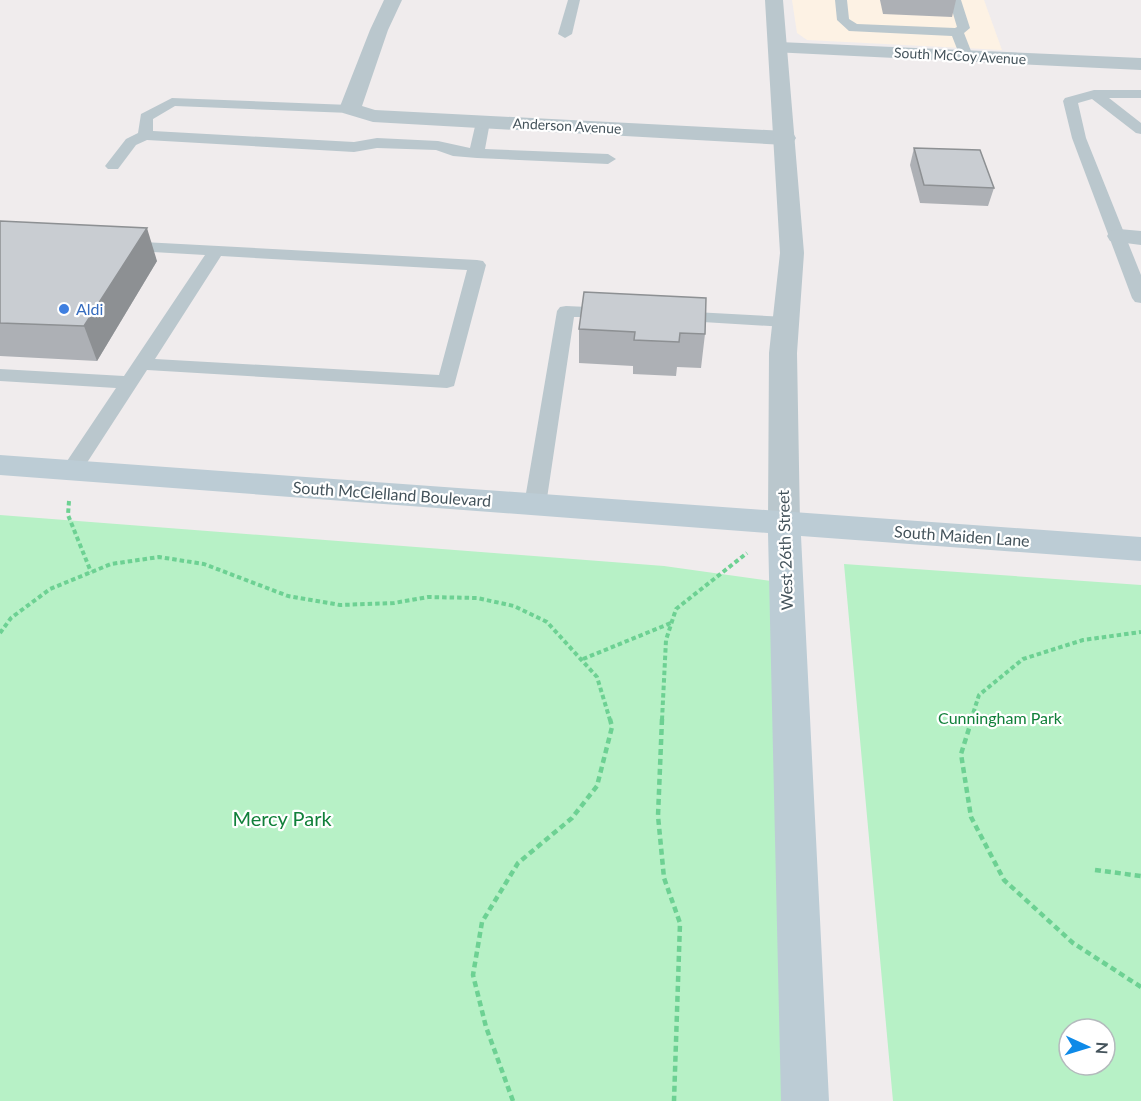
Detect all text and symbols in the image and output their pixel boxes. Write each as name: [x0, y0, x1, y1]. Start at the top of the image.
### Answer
street label: South McCoy Avenue: [894, 44, 1027, 67]
street label: Anderson Avenue: [512, 114, 622, 137]
place label: Aldi: [76, 299, 103, 318]
marker: Aldi: [57, 302, 71, 316]
street label: South McClelland Boulevard: [292, 477, 492, 510]
street label: West 26th Street: [773, 489, 796, 610]
street label: South Maiden Lane: [894, 521, 1030, 550]
park label: Cunningham Park: [938, 708, 1063, 727]
park label: Mercy Park: [232, 806, 332, 830]
north arrow: [1057, 1017, 1117, 1077]
text: N: [1093, 1041, 1112, 1055]

